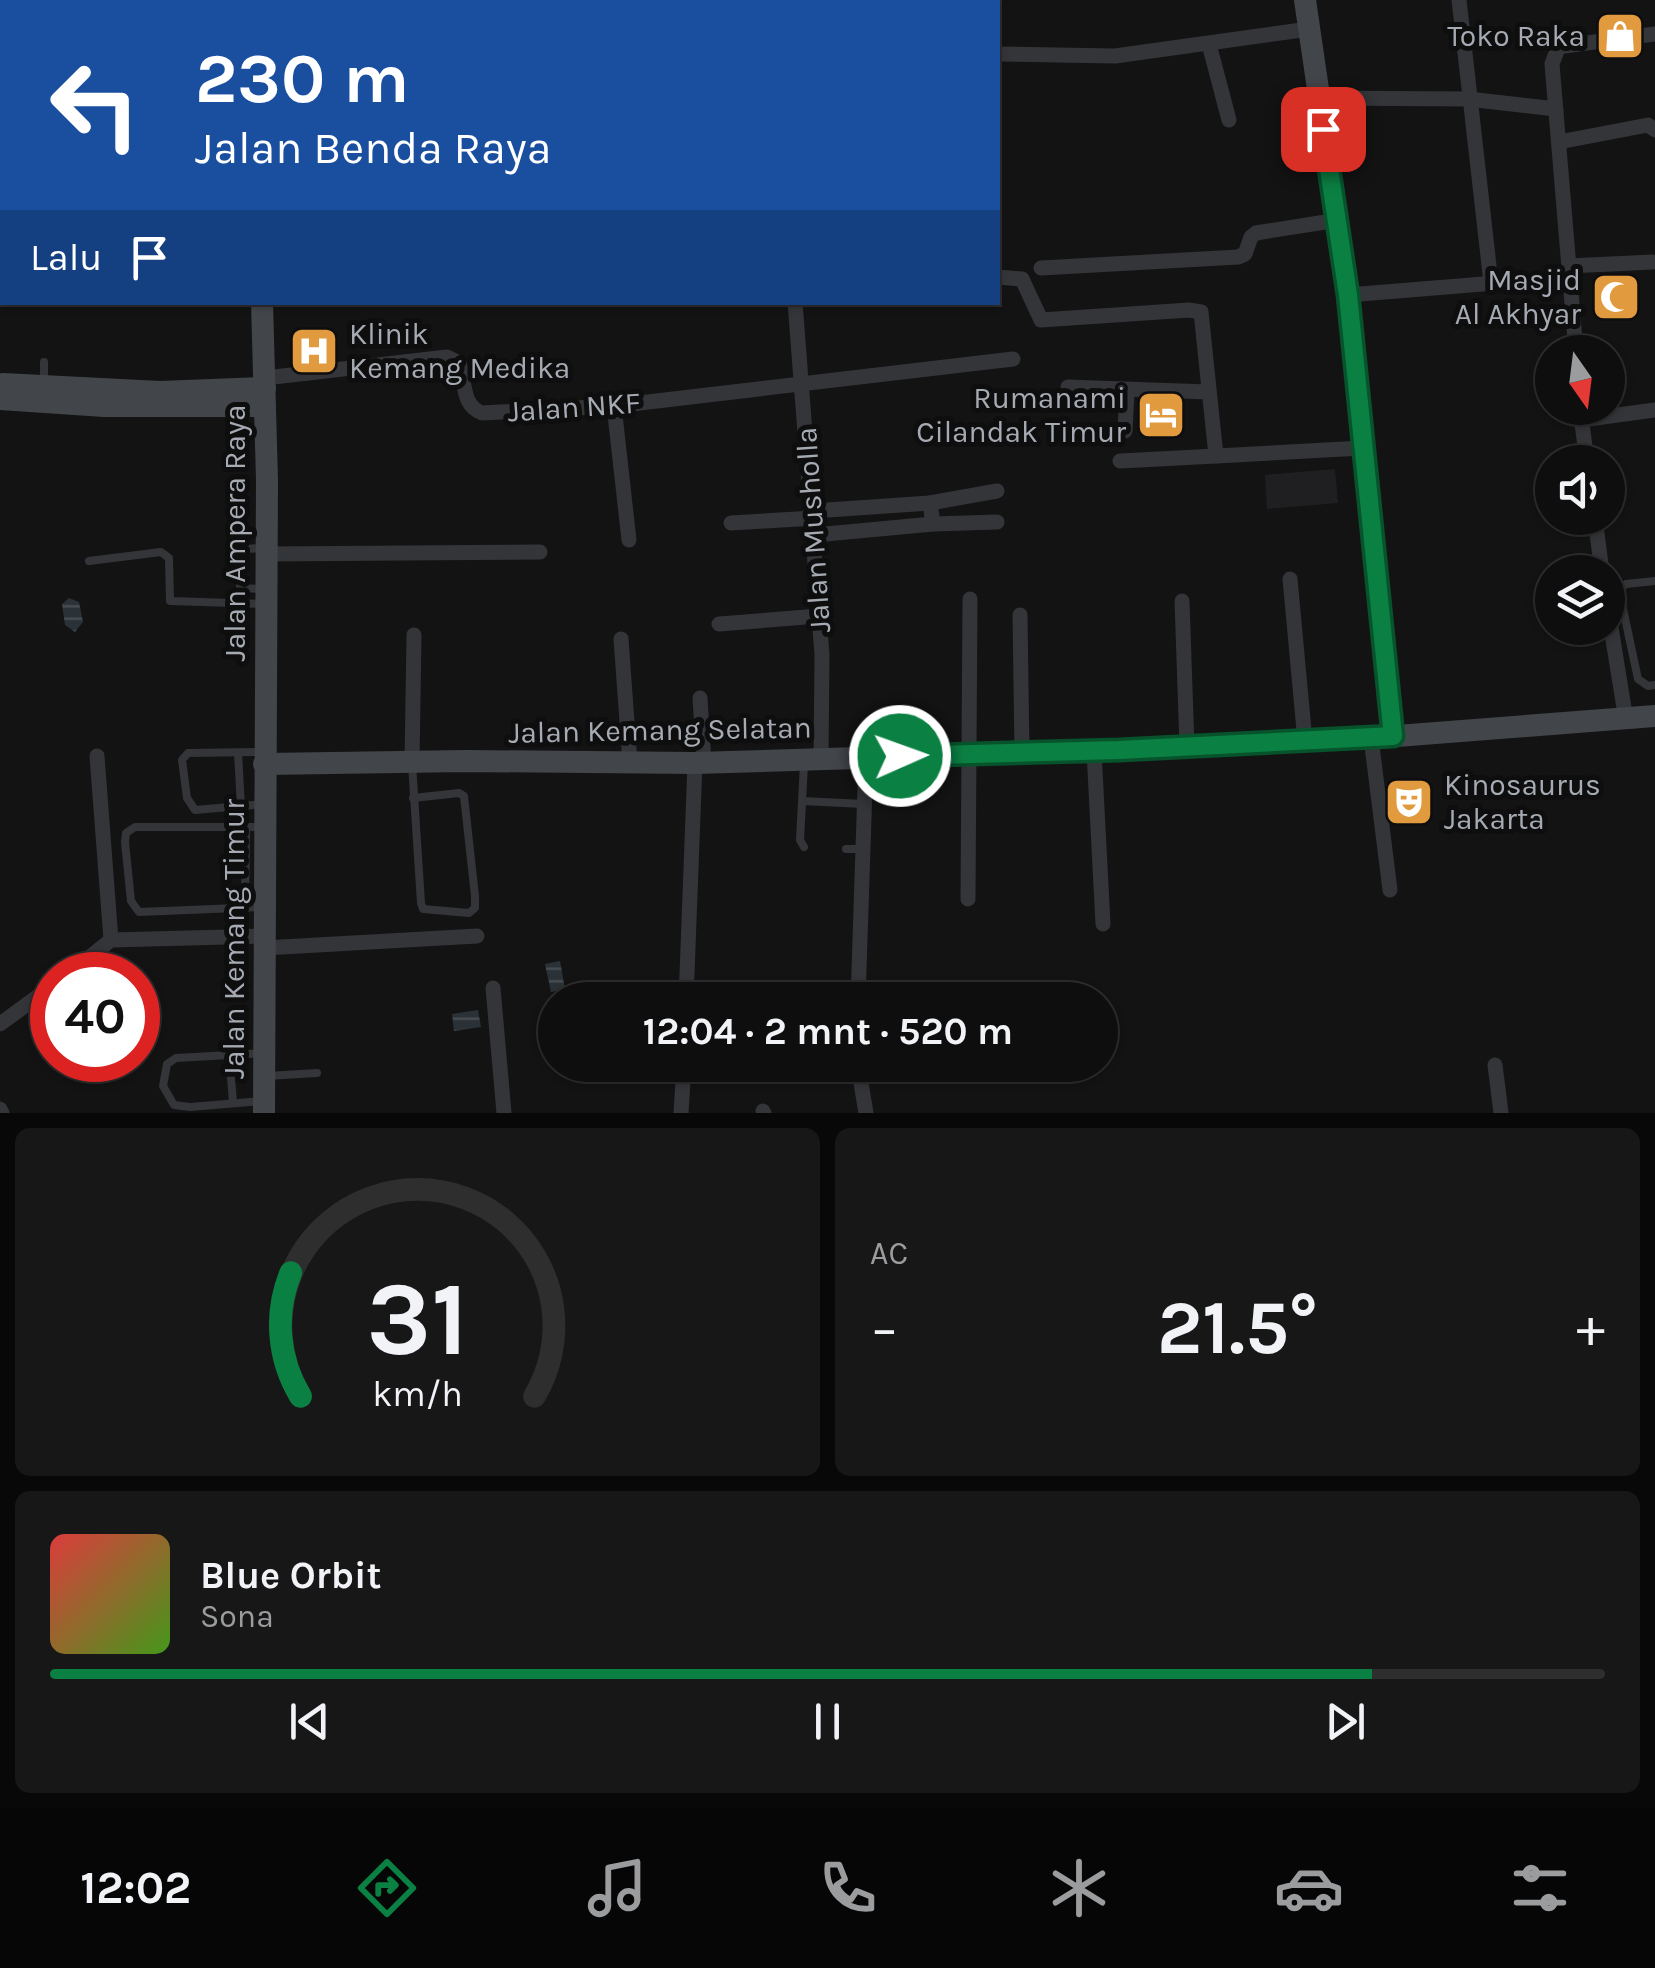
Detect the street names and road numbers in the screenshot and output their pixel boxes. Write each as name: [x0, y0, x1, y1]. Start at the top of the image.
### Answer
street label: Jalan NKF: [506, 384, 642, 430]
street label: Jalan Ampera Raya: [217, 405, 253, 661]
street label: Jalan Musholla: [788, 426, 838, 634]
street label: Jalan Kemang Selatan: [508, 709, 812, 751]
street label: Jalan Kemang Timur: [216, 799, 252, 1079]

